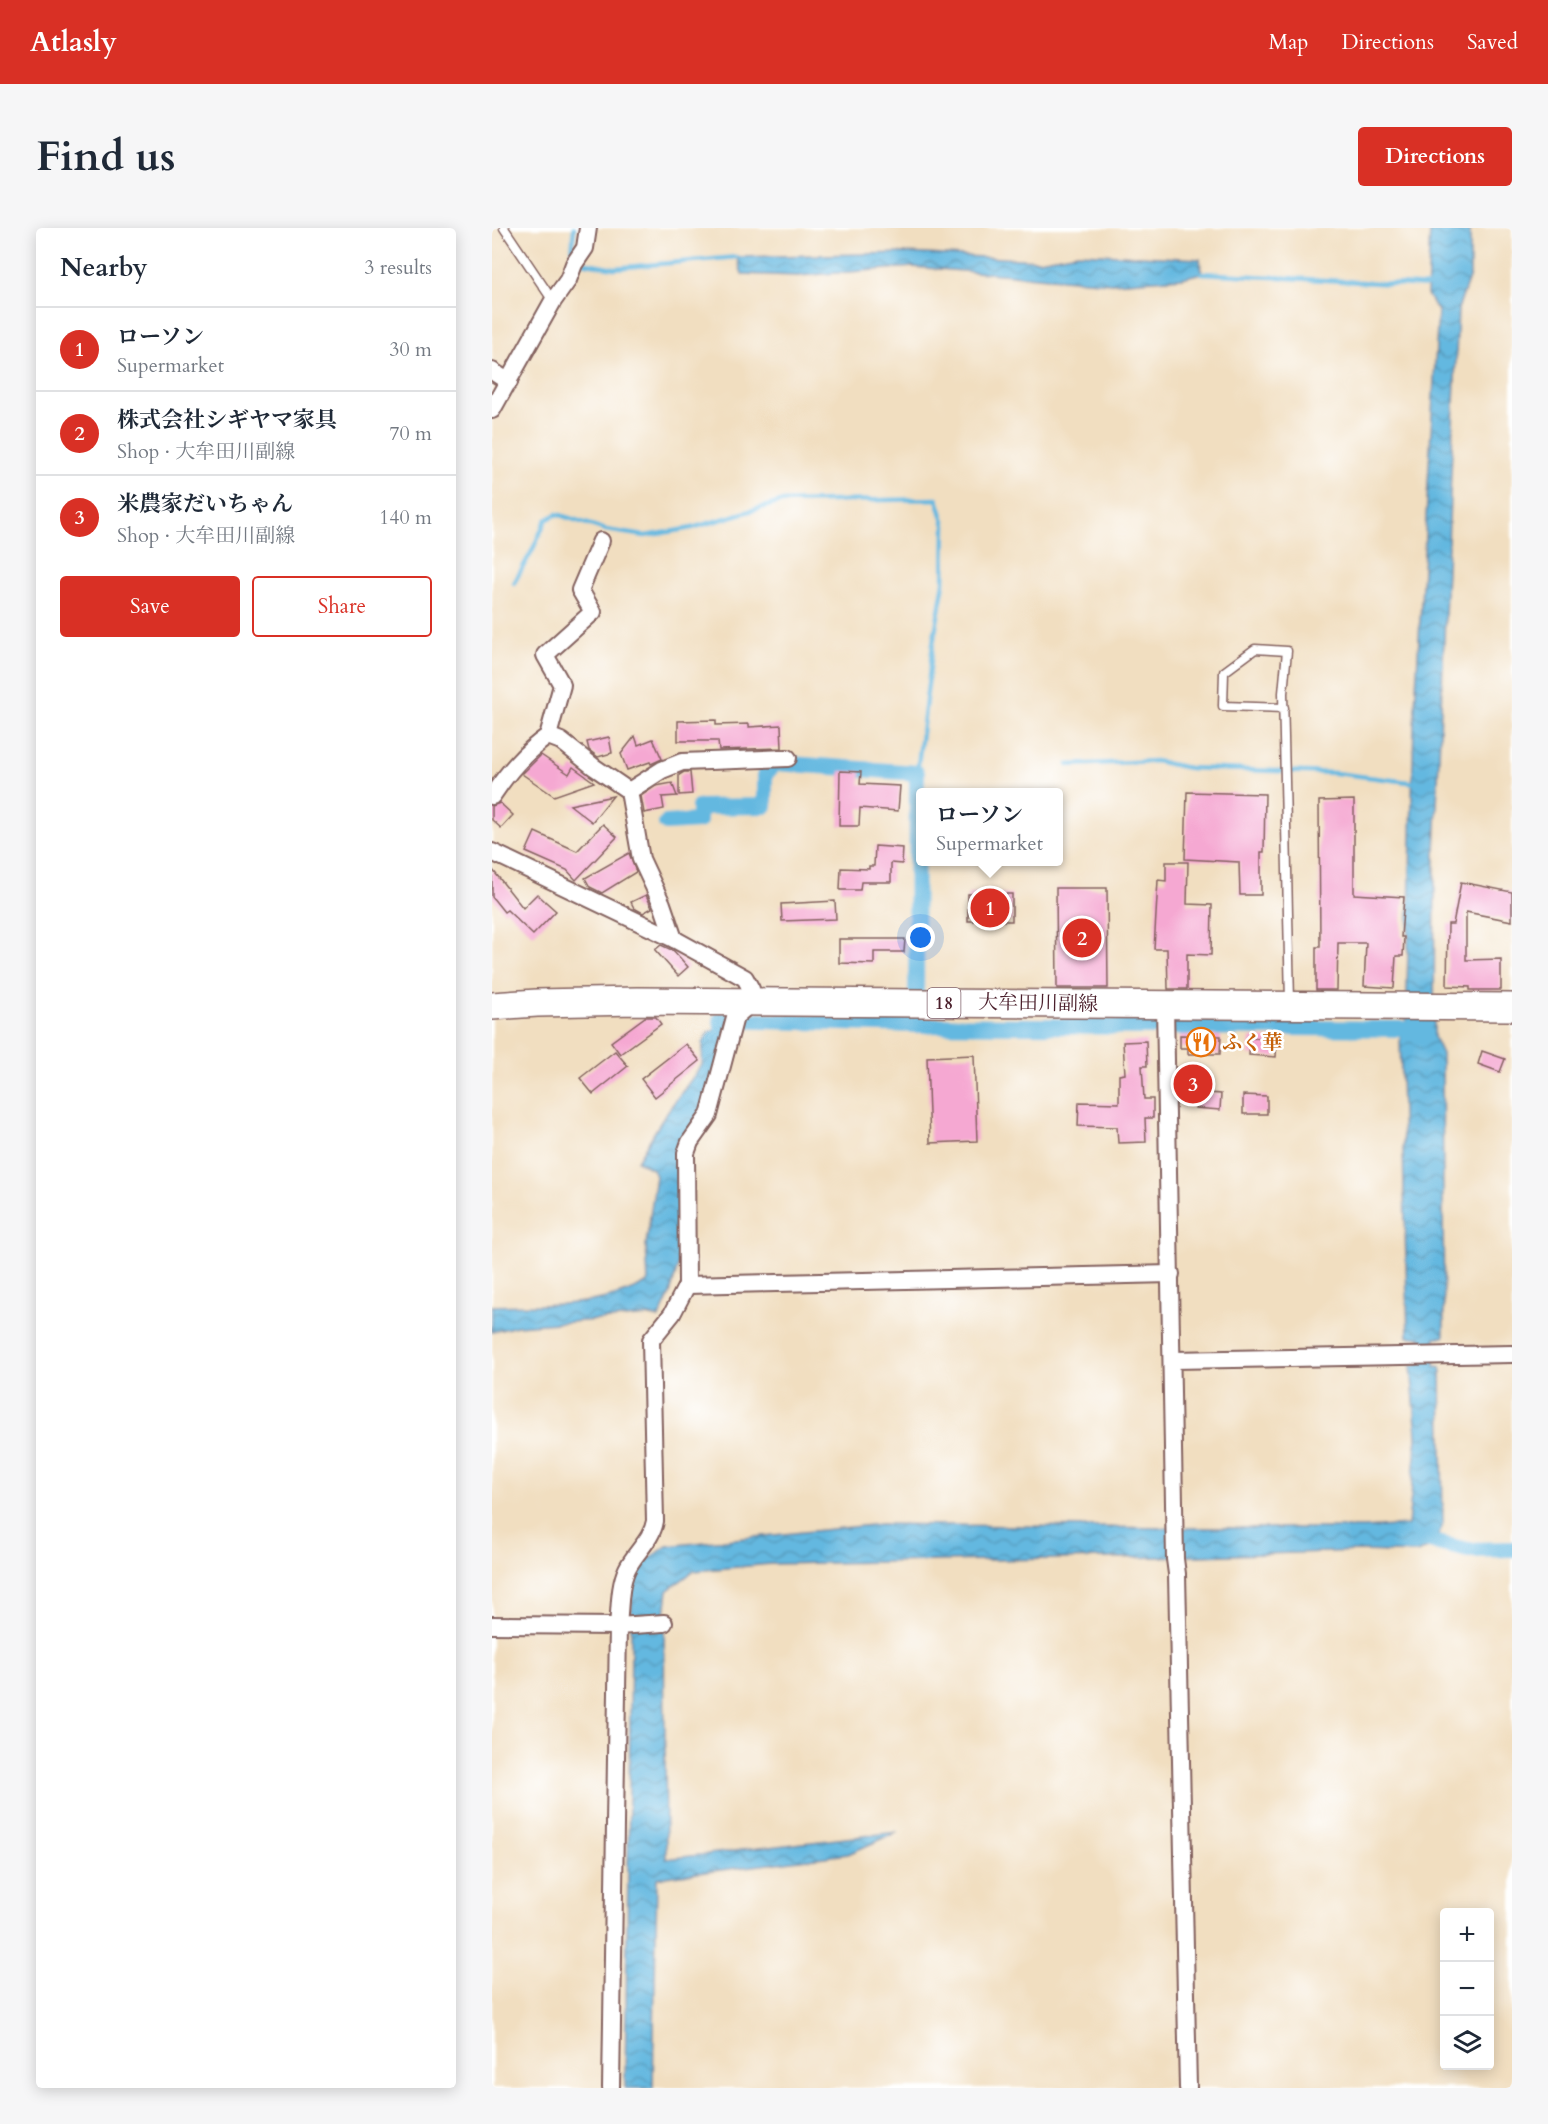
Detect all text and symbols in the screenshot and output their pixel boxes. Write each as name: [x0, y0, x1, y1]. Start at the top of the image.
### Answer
text: Atlasly: [30, 23, 117, 61]
text: Map: [1268, 28, 1308, 57]
text: Directions: [1341, 28, 1434, 57]
text: Saved: [1467, 28, 1518, 57]
button: Directions: [1358, 127, 1512, 186]
text: Find us: [36, 128, 176, 185]
text: Nearby: [60, 250, 148, 285]
text: 3 results: [364, 254, 432, 281]
text: ローソン: [117, 322, 204, 352]
text: 1: [74, 336, 85, 363]
text: 30 m: [389, 336, 432, 363]
text: Supermarket: [117, 352, 224, 379]
text: 株式会社シギヤマ家具: [117, 405, 337, 435]
text: 2: [74, 420, 85, 447]
text: 70 m: [389, 420, 432, 447]
text: Shop · 大牟田川副線: [117, 438, 295, 465]
text: 米農家だいちゃん: [117, 489, 293, 519]
text: 3: [74, 504, 85, 531]
text: 140 m: [379, 504, 432, 531]
text: Shop · 大牟田川副線: [117, 522, 295, 549]
button: Save: [60, 576, 240, 637]
button: Share: [252, 576, 432, 637]
popup: [916, 788, 1063, 866]
text: ローソン: [936, 800, 1023, 830]
text: Supermarket: [936, 830, 1043, 857]
pin: 1: [970, 886, 1010, 930]
pin: 2: [1062, 916, 1102, 960]
your location: [906, 923, 935, 952]
road number: 18: [928, 988, 960, 1018]
street label: 大牟田川副線: [978, 988, 1098, 1018]
restaurant icon: ふく華: [1185, 1026, 1217, 1058]
place label: ふく華: [1222, 1029, 1282, 1056]
pin: 3: [1174, 1062, 1212, 1106]
map controls: [1440, 1908, 1494, 2070]
button: +: [1440, 1908, 1494, 1962]
button: −: [1440, 1962, 1494, 2016]
button: layers: [1440, 2016, 1494, 2070]

